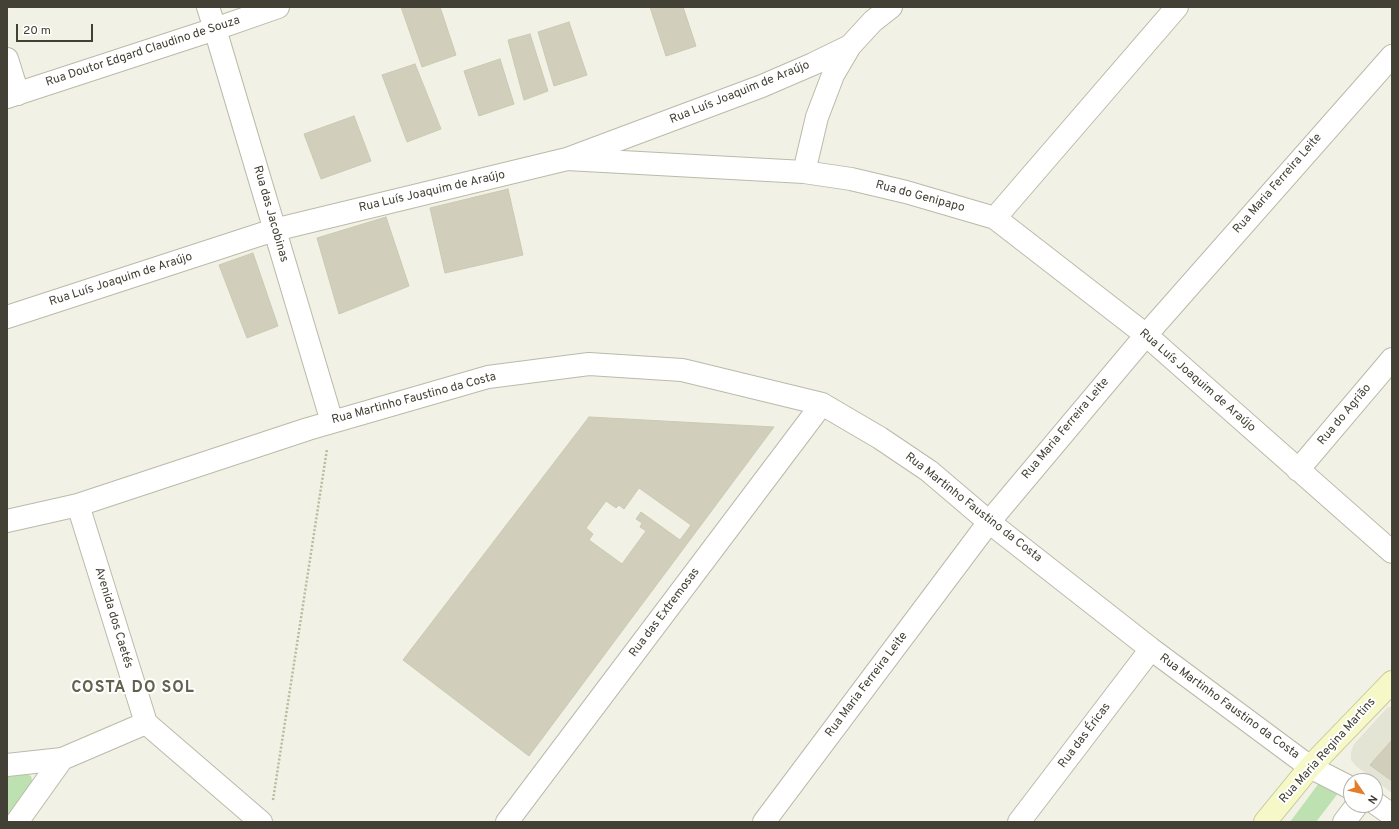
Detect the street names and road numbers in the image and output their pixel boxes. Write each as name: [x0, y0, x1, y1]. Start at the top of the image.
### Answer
street label: Rua Doutor Edgard Claudino de Souza: [44, 14, 242, 90]
street label: Rua Luís Joaquim de Araújo: [668, 58, 812, 128]
street label: Rua Maria Ferreira Leite: [1231, 131, 1325, 237]
street label: Rua das Jacobinas: [249, 164, 291, 264]
street label: Rua Luís Joaquim de Araújo: [358, 168, 506, 216]
street label: Rua do Genipapo: [874, 178, 966, 216]
street label: Rua Luís Joaquim de Araújo: [48, 250, 194, 310]
street label: Rua Luís Joaquim de Araújo: [1136, 326, 1258, 436]
street label: Rua Martinho Faustino da Costa: [330, 370, 498, 428]
street label: Rua Maria Ferreira Leite: [1019, 375, 1113, 483]
street label: Rua do Agrião: [1315, 381, 1375, 449]
street label: Rua Martinho Faustino da Costa: [902, 450, 1044, 566]
street label: Avenida dos Caetés: [91, 566, 135, 670]
street label: Rua das Extremosas: [627, 566, 703, 660]
street label: Rua Maria Ferreira Leite: [823, 630, 911, 740]
street label: Rua Martinho Faustino da Costa: [1156, 651, 1302, 763]
street label: Rua Maria Regina Martins: [1277, 695, 1379, 807]
street label: Rua das Éricas: [1056, 701, 1114, 771]

